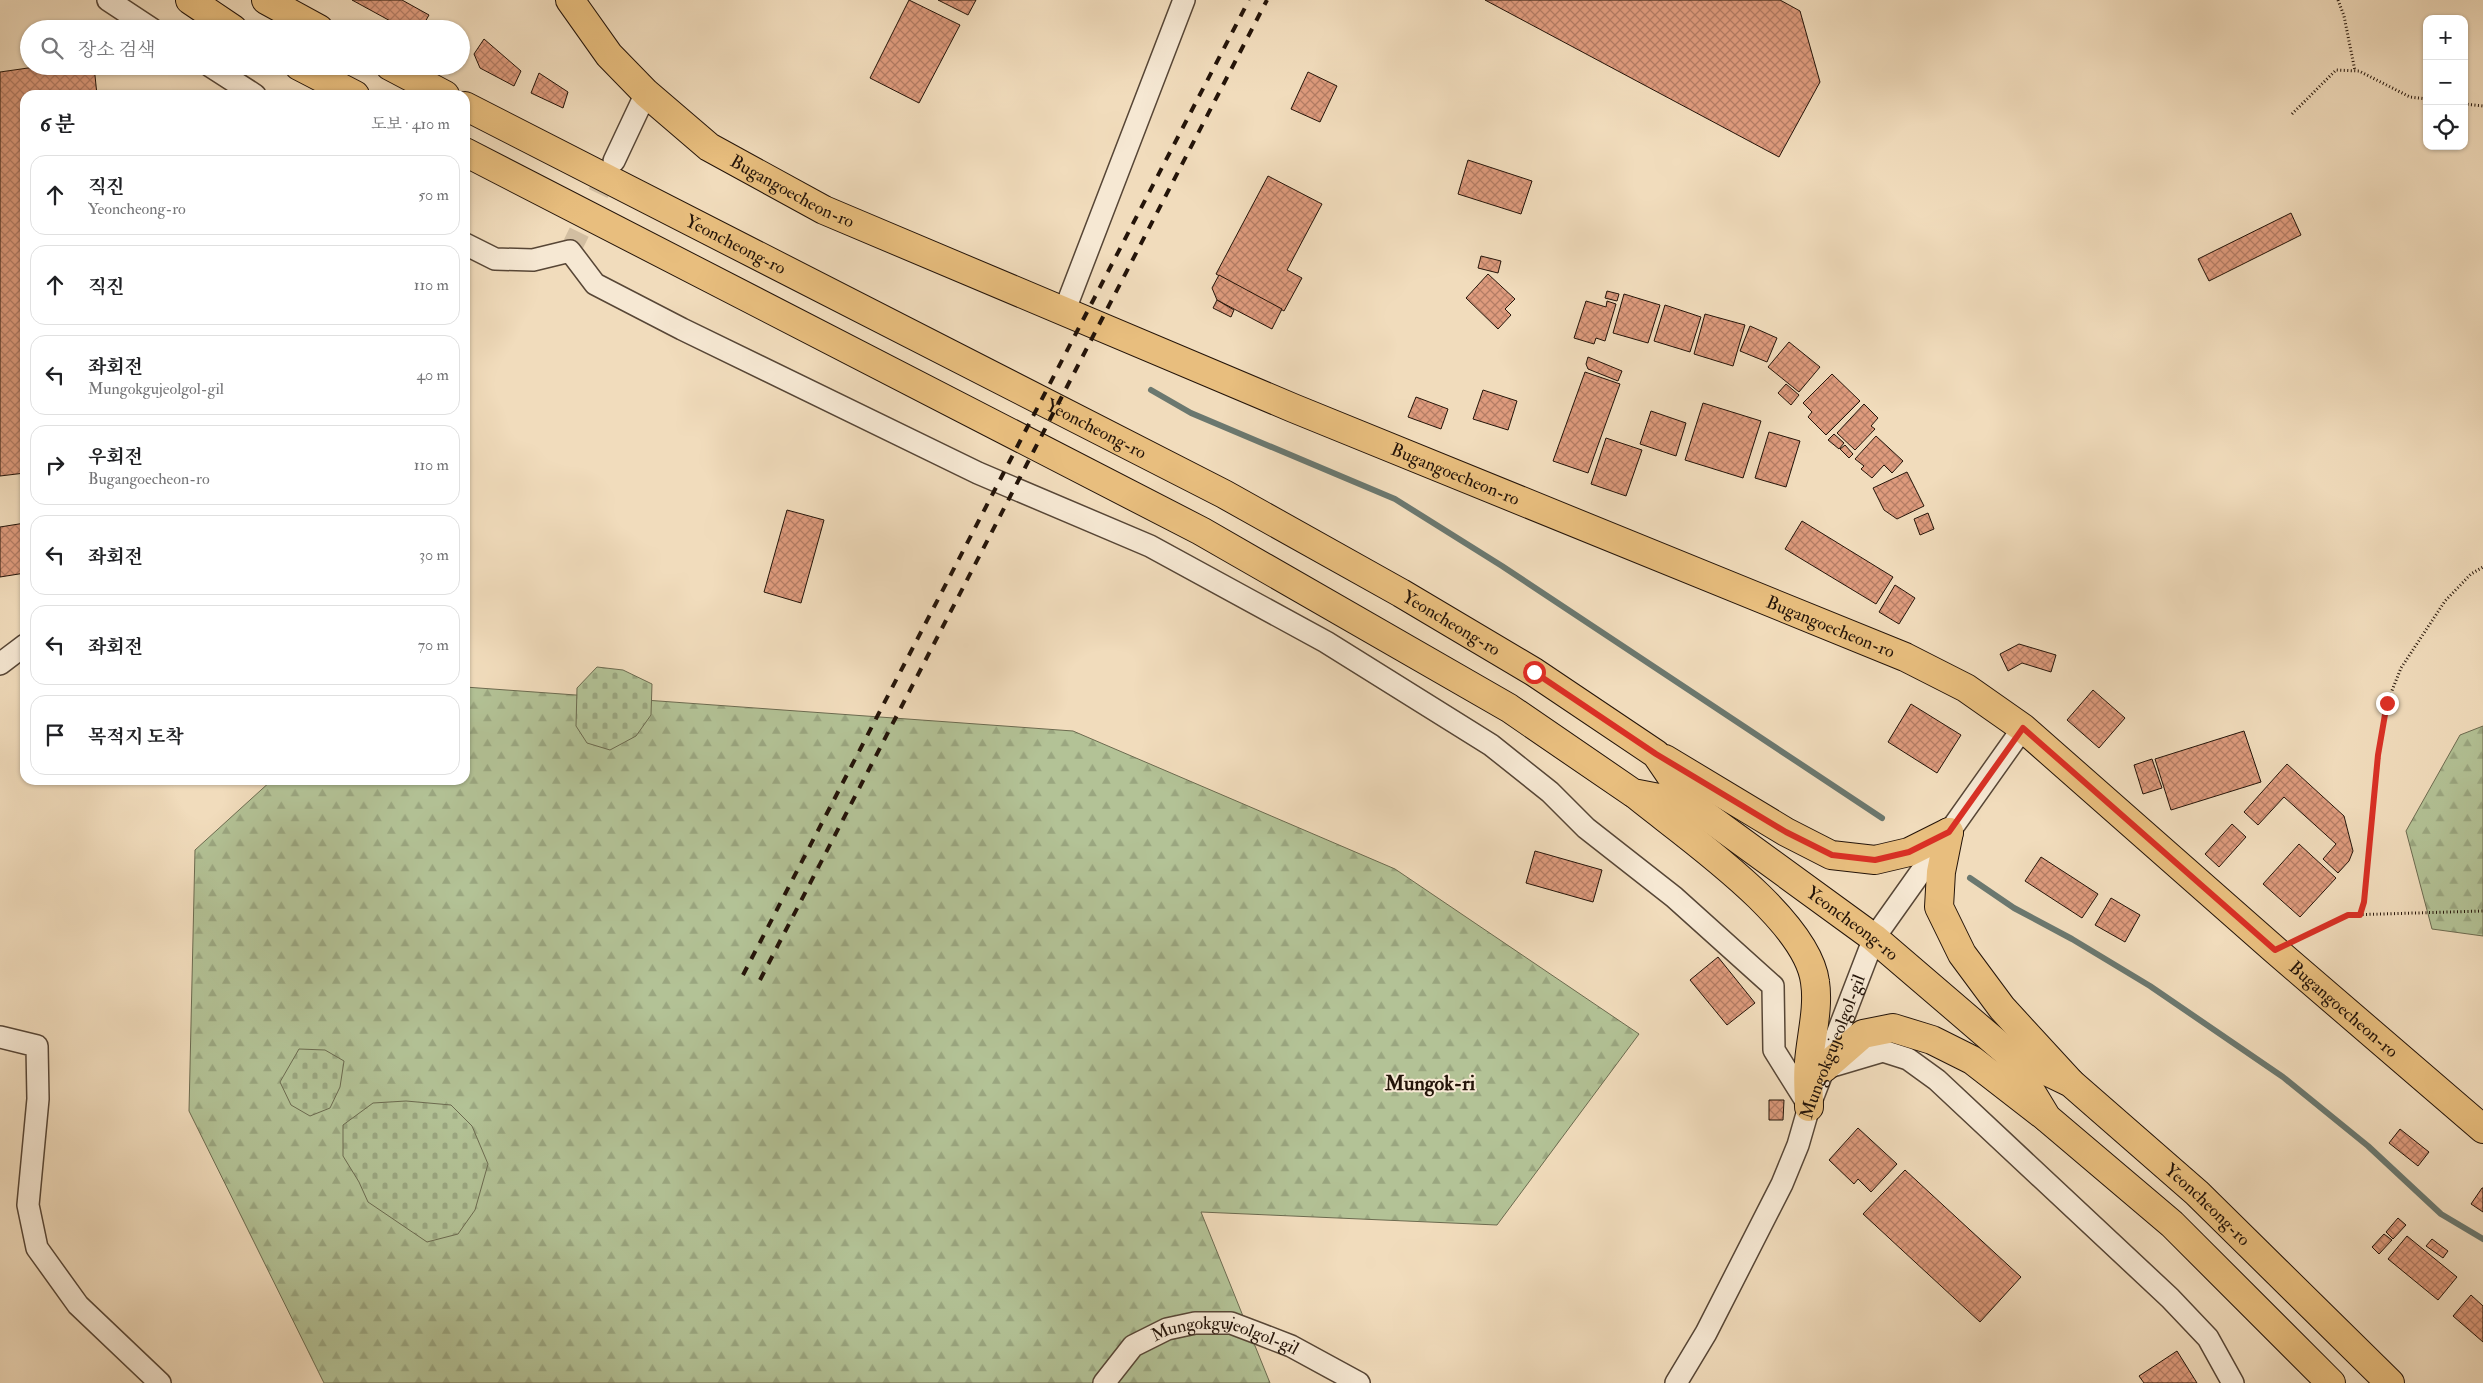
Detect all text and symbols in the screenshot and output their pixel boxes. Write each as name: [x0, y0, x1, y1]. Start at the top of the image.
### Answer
map controls: [2423, 15, 2468, 150]
button: +: [2423, 15, 2468, 60]
search box: [20, 20, 470, 75]
icon: search: [38, 34, 66, 62]
text: 장소 검색: [78, 38, 155, 62]
button: −: [2423, 60, 2468, 105]
button: locate: [2423, 105, 2468, 150]
text: 6 분: [40, 111, 75, 138]
text: 도보 · 410 m: [371, 114, 450, 134]
street label: Bugangoecheon-ro: [726, 150, 858, 234]
text: 직진: [88, 175, 125, 199]
icon: ahead: [41, 181, 69, 209]
text: 50 m: [418, 185, 449, 205]
text: Yeoncheong-ro: [88, 199, 186, 219]
street label: Yeoncheong-ro: [681, 210, 790, 280]
icon: ahead: [41, 271, 69, 299]
text: 직진: [88, 275, 125, 299]
text: 110 m: [414, 275, 449, 295]
text: 좌회전: [88, 355, 143, 379]
icon: left: [41, 361, 69, 389]
text: 40 m: [416, 365, 449, 385]
text: Mungokgujeolgol-gil: [88, 379, 224, 399]
street label: Yeoncheong-ro: [1042, 394, 1151, 465]
street label: Bugangoecheon-ro: [1388, 438, 1523, 511]
text: 우회전: [88, 445, 143, 469]
icon: right: [41, 451, 69, 479]
text: 110 m: [414, 455, 449, 475]
text: Bugangoecheon-ro: [88, 469, 210, 489]
icon: left: [41, 541, 69, 569]
text: 좌회전: [88, 545, 143, 569]
text: 30 m: [419, 545, 449, 565]
street label: Yeoncheong-ro: [1398, 585, 1505, 662]
street label: Bugangoecheon-ro: [1763, 591, 1898, 664]
icon: left: [41, 631, 69, 659]
text: 좌회전: [88, 635, 143, 659]
text: 70 m: [418, 635, 449, 655]
route start: [1523, 661, 1546, 684]
route end: [2376, 692, 2399, 715]
icon: arrive: [41, 721, 69, 749]
text: 목적지 도착: [88, 725, 184, 749]
street label: Yeoncheong-ro: [1801, 881, 1903, 966]
street label: Bugangoecheon-ro: [2284, 956, 2403, 1063]
street label: Mungokgujeolgol-gil: [1795, 971, 1871, 1122]
district label: Mungok-ri: [1384, 1071, 1476, 1097]
street label: Yeoncheong-ro: [2159, 1159, 2255, 1251]
street label: Mungokgujeolgol-gil: [1147, 1311, 1303, 1360]

